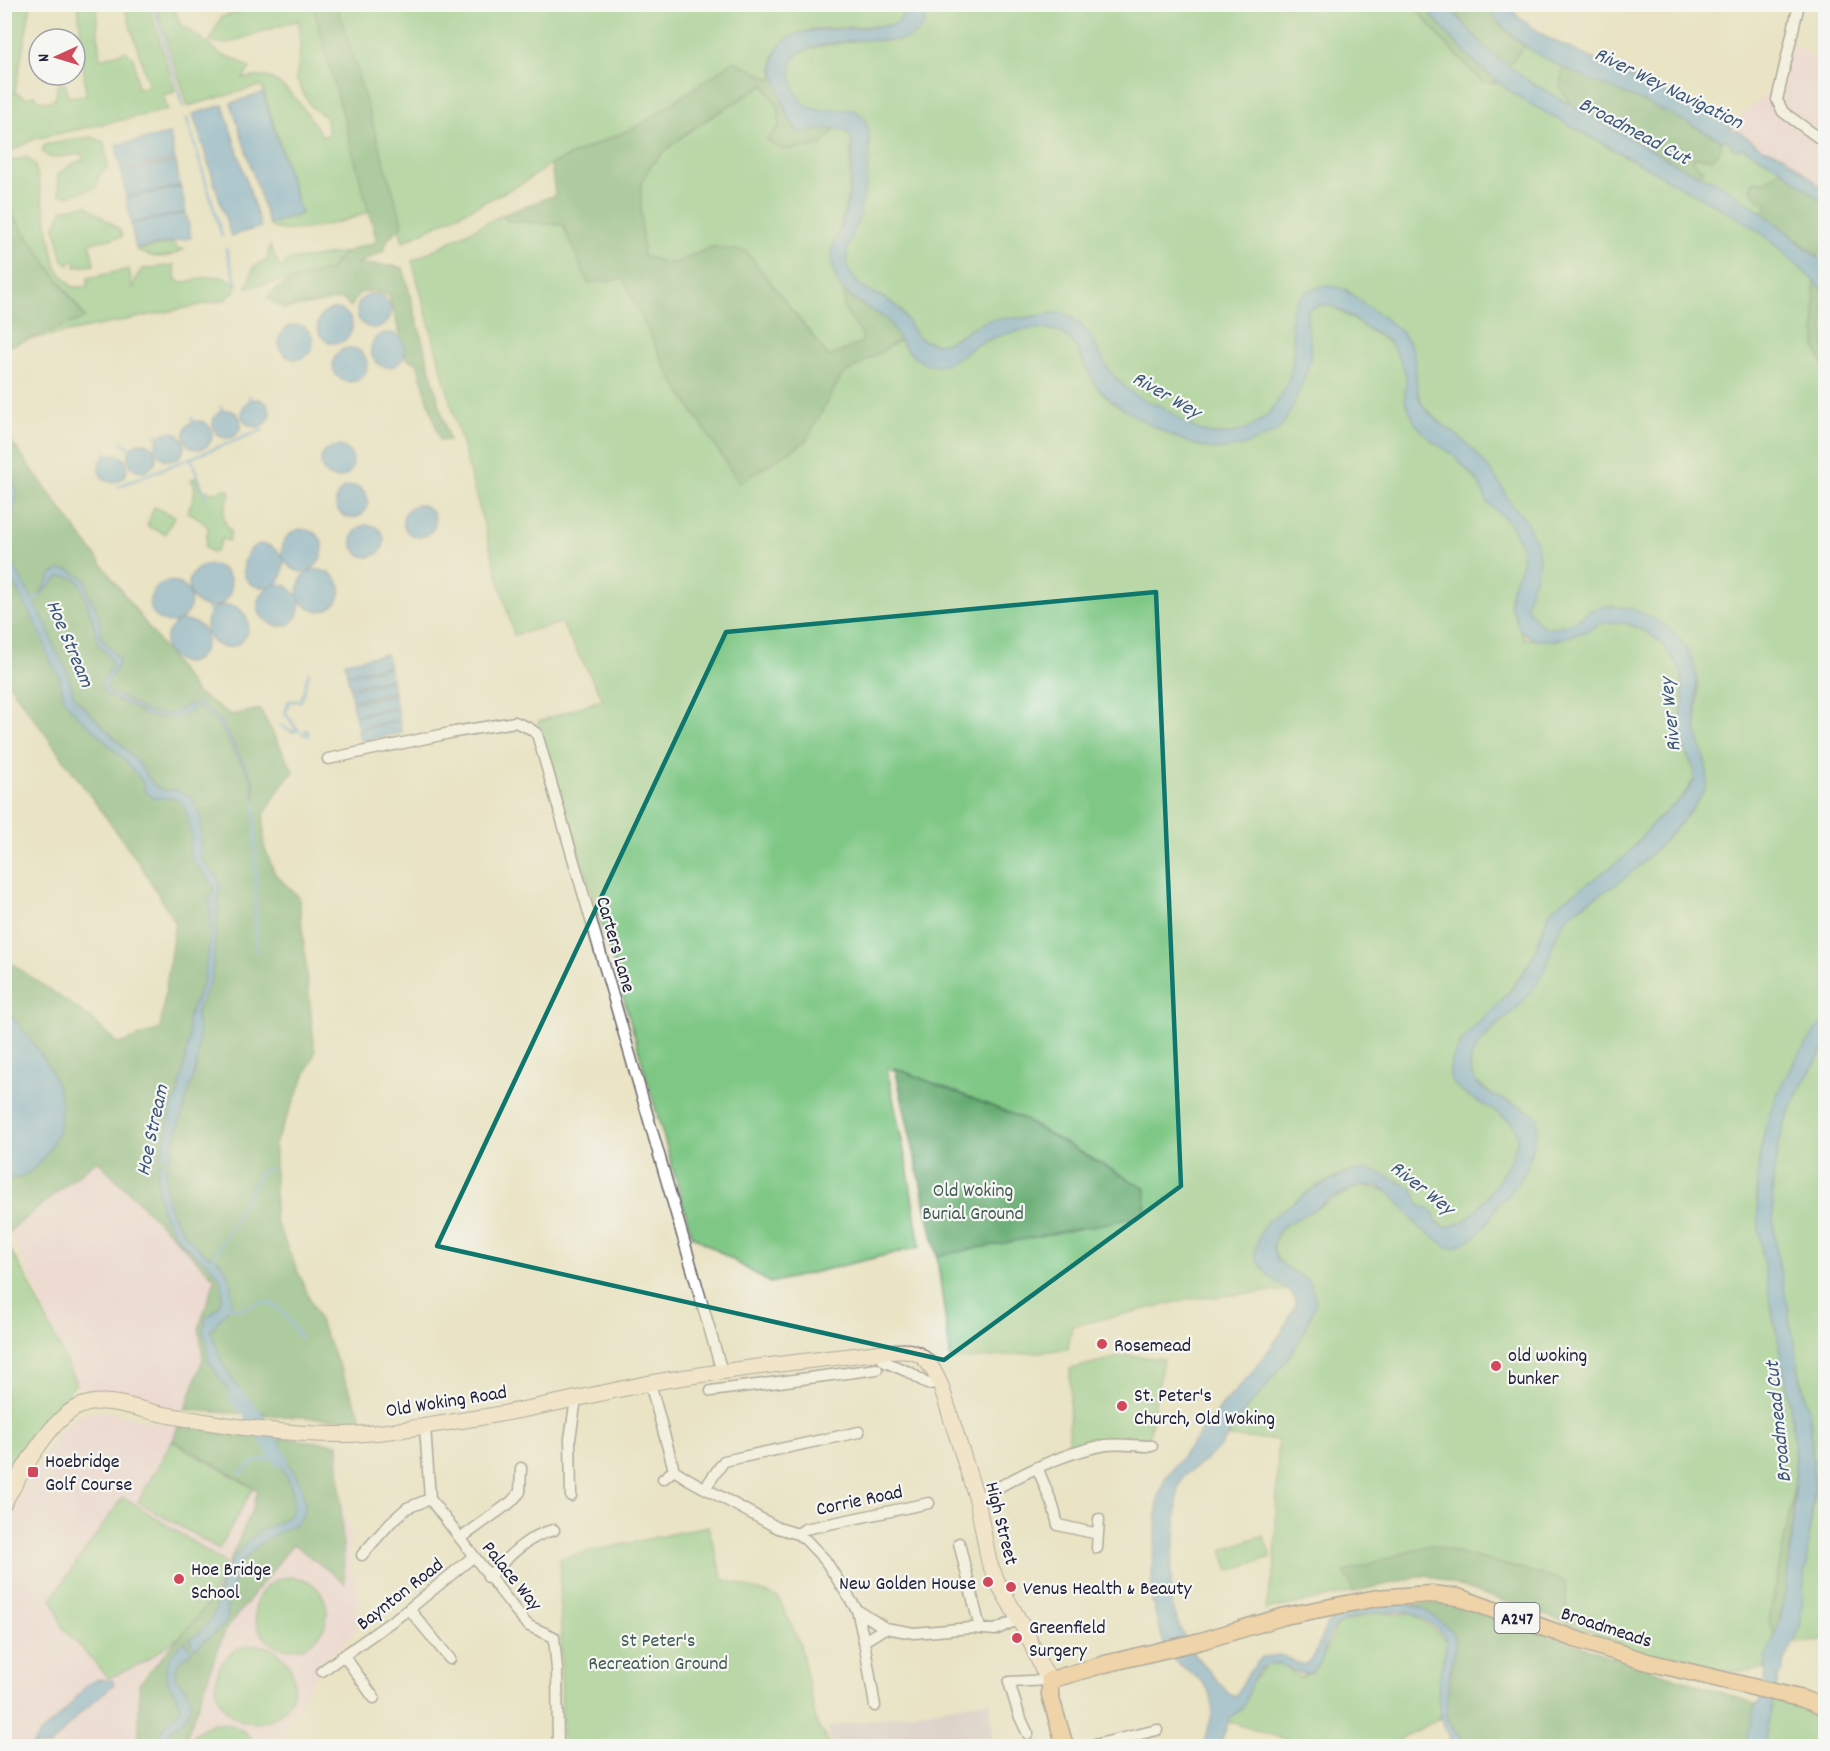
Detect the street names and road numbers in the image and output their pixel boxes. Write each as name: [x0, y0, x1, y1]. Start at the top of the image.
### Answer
street label: Carters Lane: [587, 893, 641, 996]
street label: Old Woking Road: [384, 1380, 509, 1426]
street label: Corrie Road: [814, 1479, 906, 1525]
street label: High Street: [976, 1479, 1024, 1568]
street label: Palace Way: [474, 1536, 548, 1619]
street label: Baynton Road: [351, 1552, 450, 1638]
street label: Broadmeads: [1557, 1601, 1655, 1657]
road number: A247: [1494, 1603, 1540, 1633]

